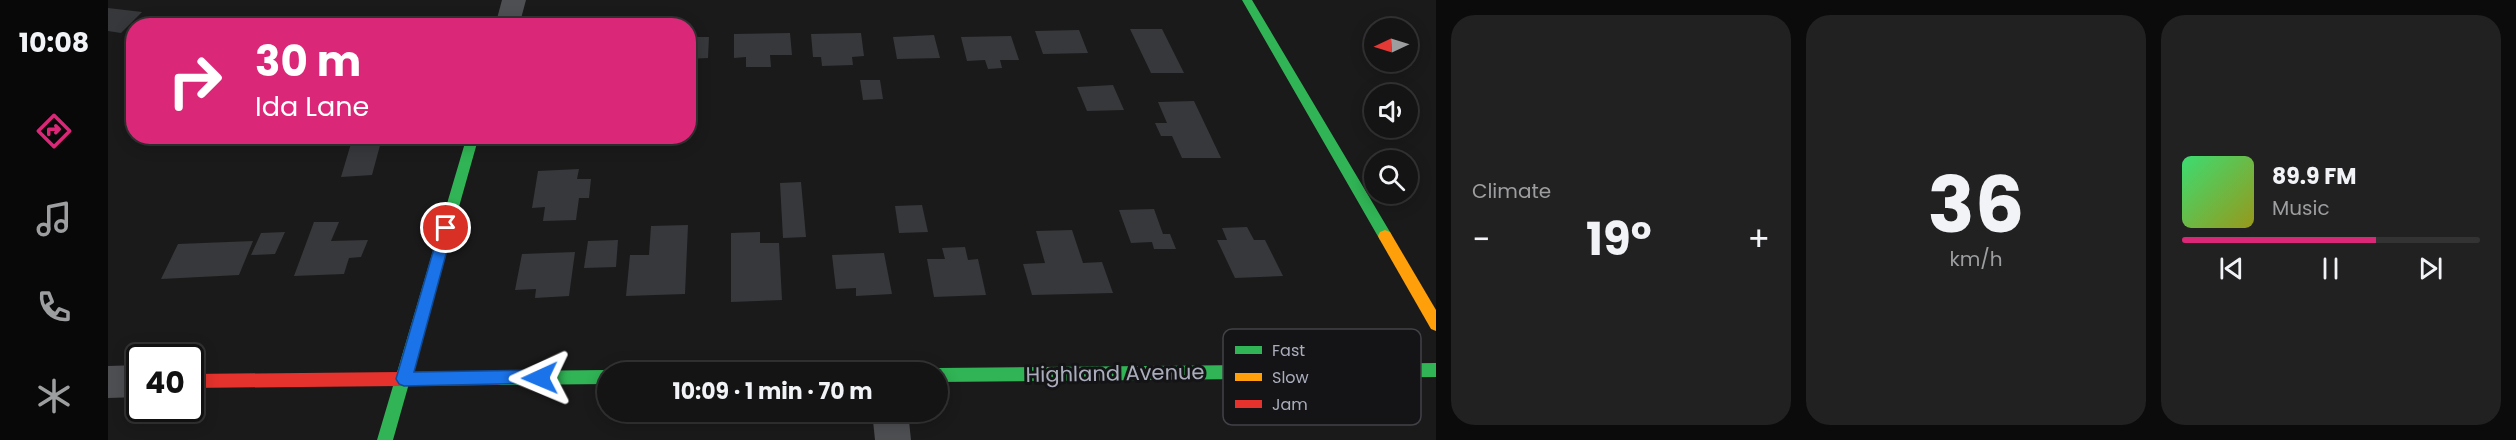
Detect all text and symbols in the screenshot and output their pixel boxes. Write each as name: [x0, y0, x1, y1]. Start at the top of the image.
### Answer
north arrow: [1364, 18, 1418, 72]
map controls: [1364, 18, 1418, 204]
text: 10:08: [19, 24, 89, 61]
text: 30 m: [255, 32, 361, 91]
icon: right: [156, 42, 234, 120]
button: sound: [1364, 84, 1418, 138]
text: Ida Lane: [255, 88, 369, 125]
icon: directions: [33, 110, 75, 152]
button: search: [1364, 150, 1418, 204]
text: 36: [1928, 150, 2024, 259]
text: 89.9 FM: [2272, 161, 2356, 192]
text: Climate: [1472, 177, 1551, 205]
text: Music: [2272, 194, 2330, 222]
icon: music: [33, 198, 75, 240]
pin: [420, 202, 471, 253]
text: 19°: [1586, 208, 1652, 271]
icon: arrive: [429, 211, 462, 244]
text: −: [1472, 216, 1490, 263]
text: +: [1747, 216, 1770, 263]
text: km/h: [1949, 245, 2003, 273]
icon: previous: [2215, 252, 2248, 285]
icon: pause: [2314, 252, 2347, 285]
icon: next: [2414, 252, 2447, 285]
icon: phone: [33, 286, 75, 328]
legend: [1223, 329, 1421, 425]
text: Fast: [1272, 339, 1305, 362]
speed limit sign: 40: [126, 344, 204, 422]
position arrow: [508, 346, 572, 410]
street label: Highland Avenue: [1025, 357, 1205, 389]
text: Slow: [1272, 366, 1309, 389]
icon: climate: [33, 375, 75, 417]
text: 10:09 · 1 min · 70 m: [672, 376, 873, 407]
text: Jam: [1272, 393, 1308, 416]

